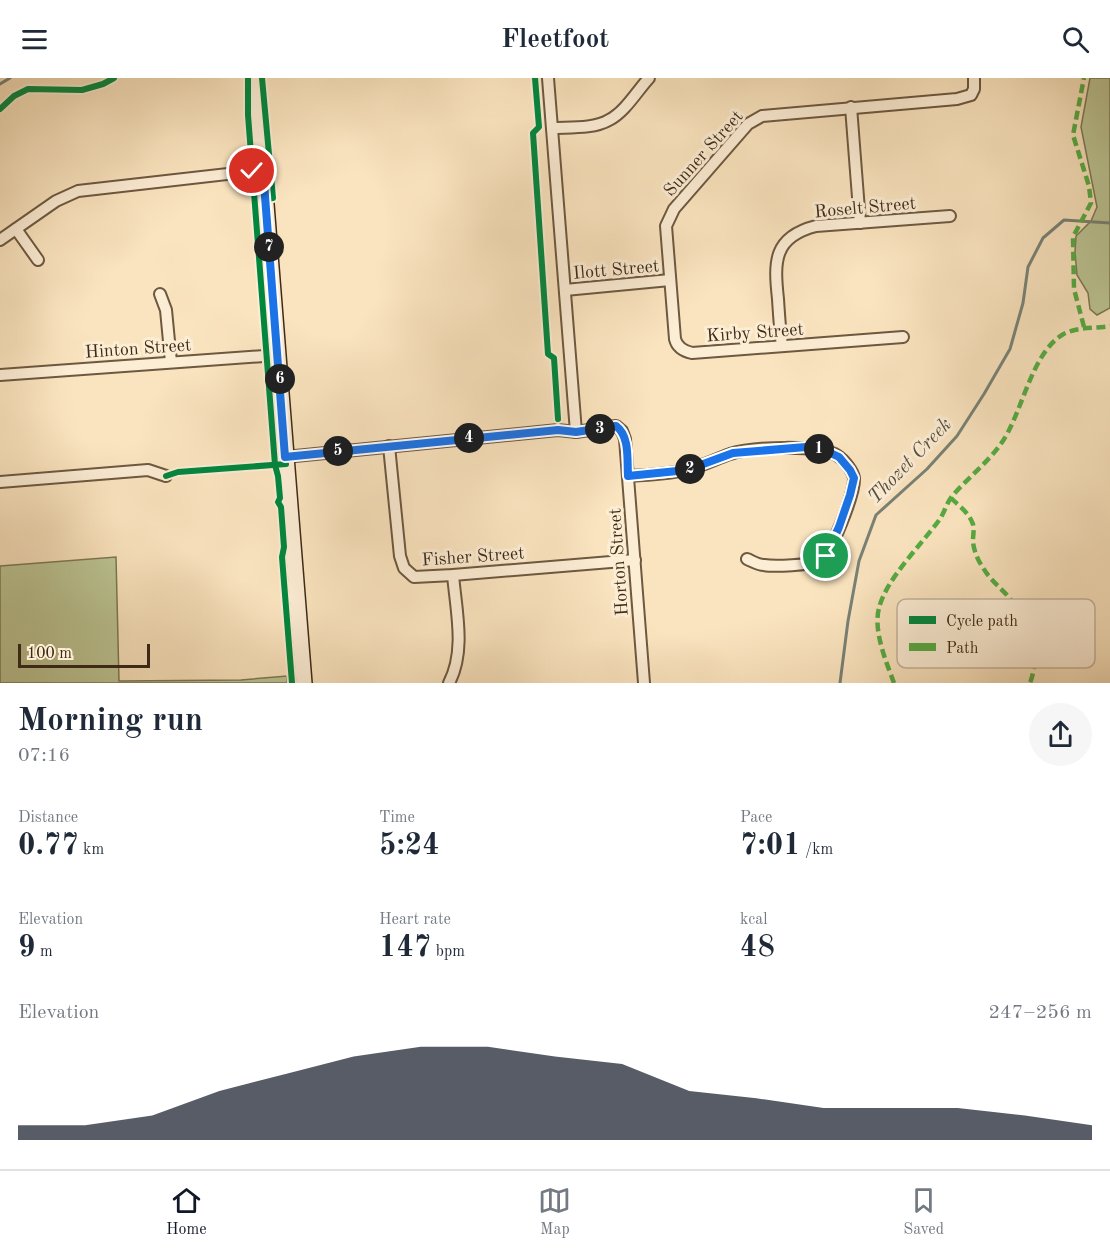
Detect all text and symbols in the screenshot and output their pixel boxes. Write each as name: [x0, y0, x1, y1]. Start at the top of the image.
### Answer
icon: menu: [18, 23, 51, 56]
icon: search: [1059, 23, 1092, 56]
text: Fleetfoot: [501, 26, 609, 53]
street label: Sunner Street: [661, 107, 747, 200]
pin: [226, 145, 277, 196]
icon: check: [235, 154, 268, 187]
street label: Roselt Street: [814, 195, 917, 221]
pin: 7: [254, 232, 284, 262]
text: 7: [264, 239, 274, 255]
street label: Ilott Street: [572, 257, 660, 283]
street label: Kirby Street: [706, 321, 804, 345]
street label: Hinton Street: [84, 336, 192, 362]
pin: 6: [265, 364, 295, 394]
text: 6: [275, 371, 285, 387]
pin: 3: [585, 414, 615, 444]
water label: Thozet Creek: [865, 415, 956, 508]
text: 3: [595, 421, 605, 437]
pin: 4: [454, 423, 484, 453]
text: 4: [464, 430, 474, 446]
pin: 1: [804, 434, 834, 464]
pin: 5: [323, 436, 353, 466]
text: 1: [814, 441, 824, 457]
text: 5: [333, 443, 343, 459]
pin: 2: [675, 454, 705, 484]
text: 2: [685, 461, 695, 477]
street label: Horton Street: [606, 507, 632, 617]
pin: [800, 530, 851, 581]
icon: arrive: [809, 539, 842, 572]
street label: Fisher Street: [421, 544, 525, 570]
legend: [897, 599, 1095, 668]
text: Cycle path: [946, 614, 1018, 630]
scale bar: [18, 641, 150, 668]
text: Path: [946, 641, 979, 657]
text: 100 m: [27, 646, 72, 662]
button: share: [1029, 703, 1092, 766]
text: Morning run: [18, 705, 203, 738]
text: 07:16: [18, 746, 70, 766]
text: Distance: [18, 810, 78, 826]
text: Time: [379, 810, 415, 826]
text: Pace: [740, 810, 772, 826]
text: 0.77: [18, 831, 79, 861]
text: 5:24: [379, 831, 440, 861]
text: 7:01: [740, 831, 801, 861]
text: km: [79, 842, 104, 858]
text: /km: [801, 842, 833, 858]
text: Elevation: [18, 912, 83, 928]
text: Heart rate: [379, 912, 451, 928]
text: kcal: [740, 912, 768, 928]
text: 9: [18, 933, 35, 963]
text: 147: [379, 933, 431, 963]
text: 48: [740, 933, 775, 963]
text: m: [35, 944, 53, 960]
text: bpm: [431, 944, 465, 960]
text: Elevation: [18, 1003, 99, 1023]
text: 247–256 m: [989, 1003, 1092, 1023]
tab: Home: [166, 1184, 207, 1240]
tab: Map: [538, 1184, 571, 1240]
tab: Saved: [903, 1184, 944, 1240]

